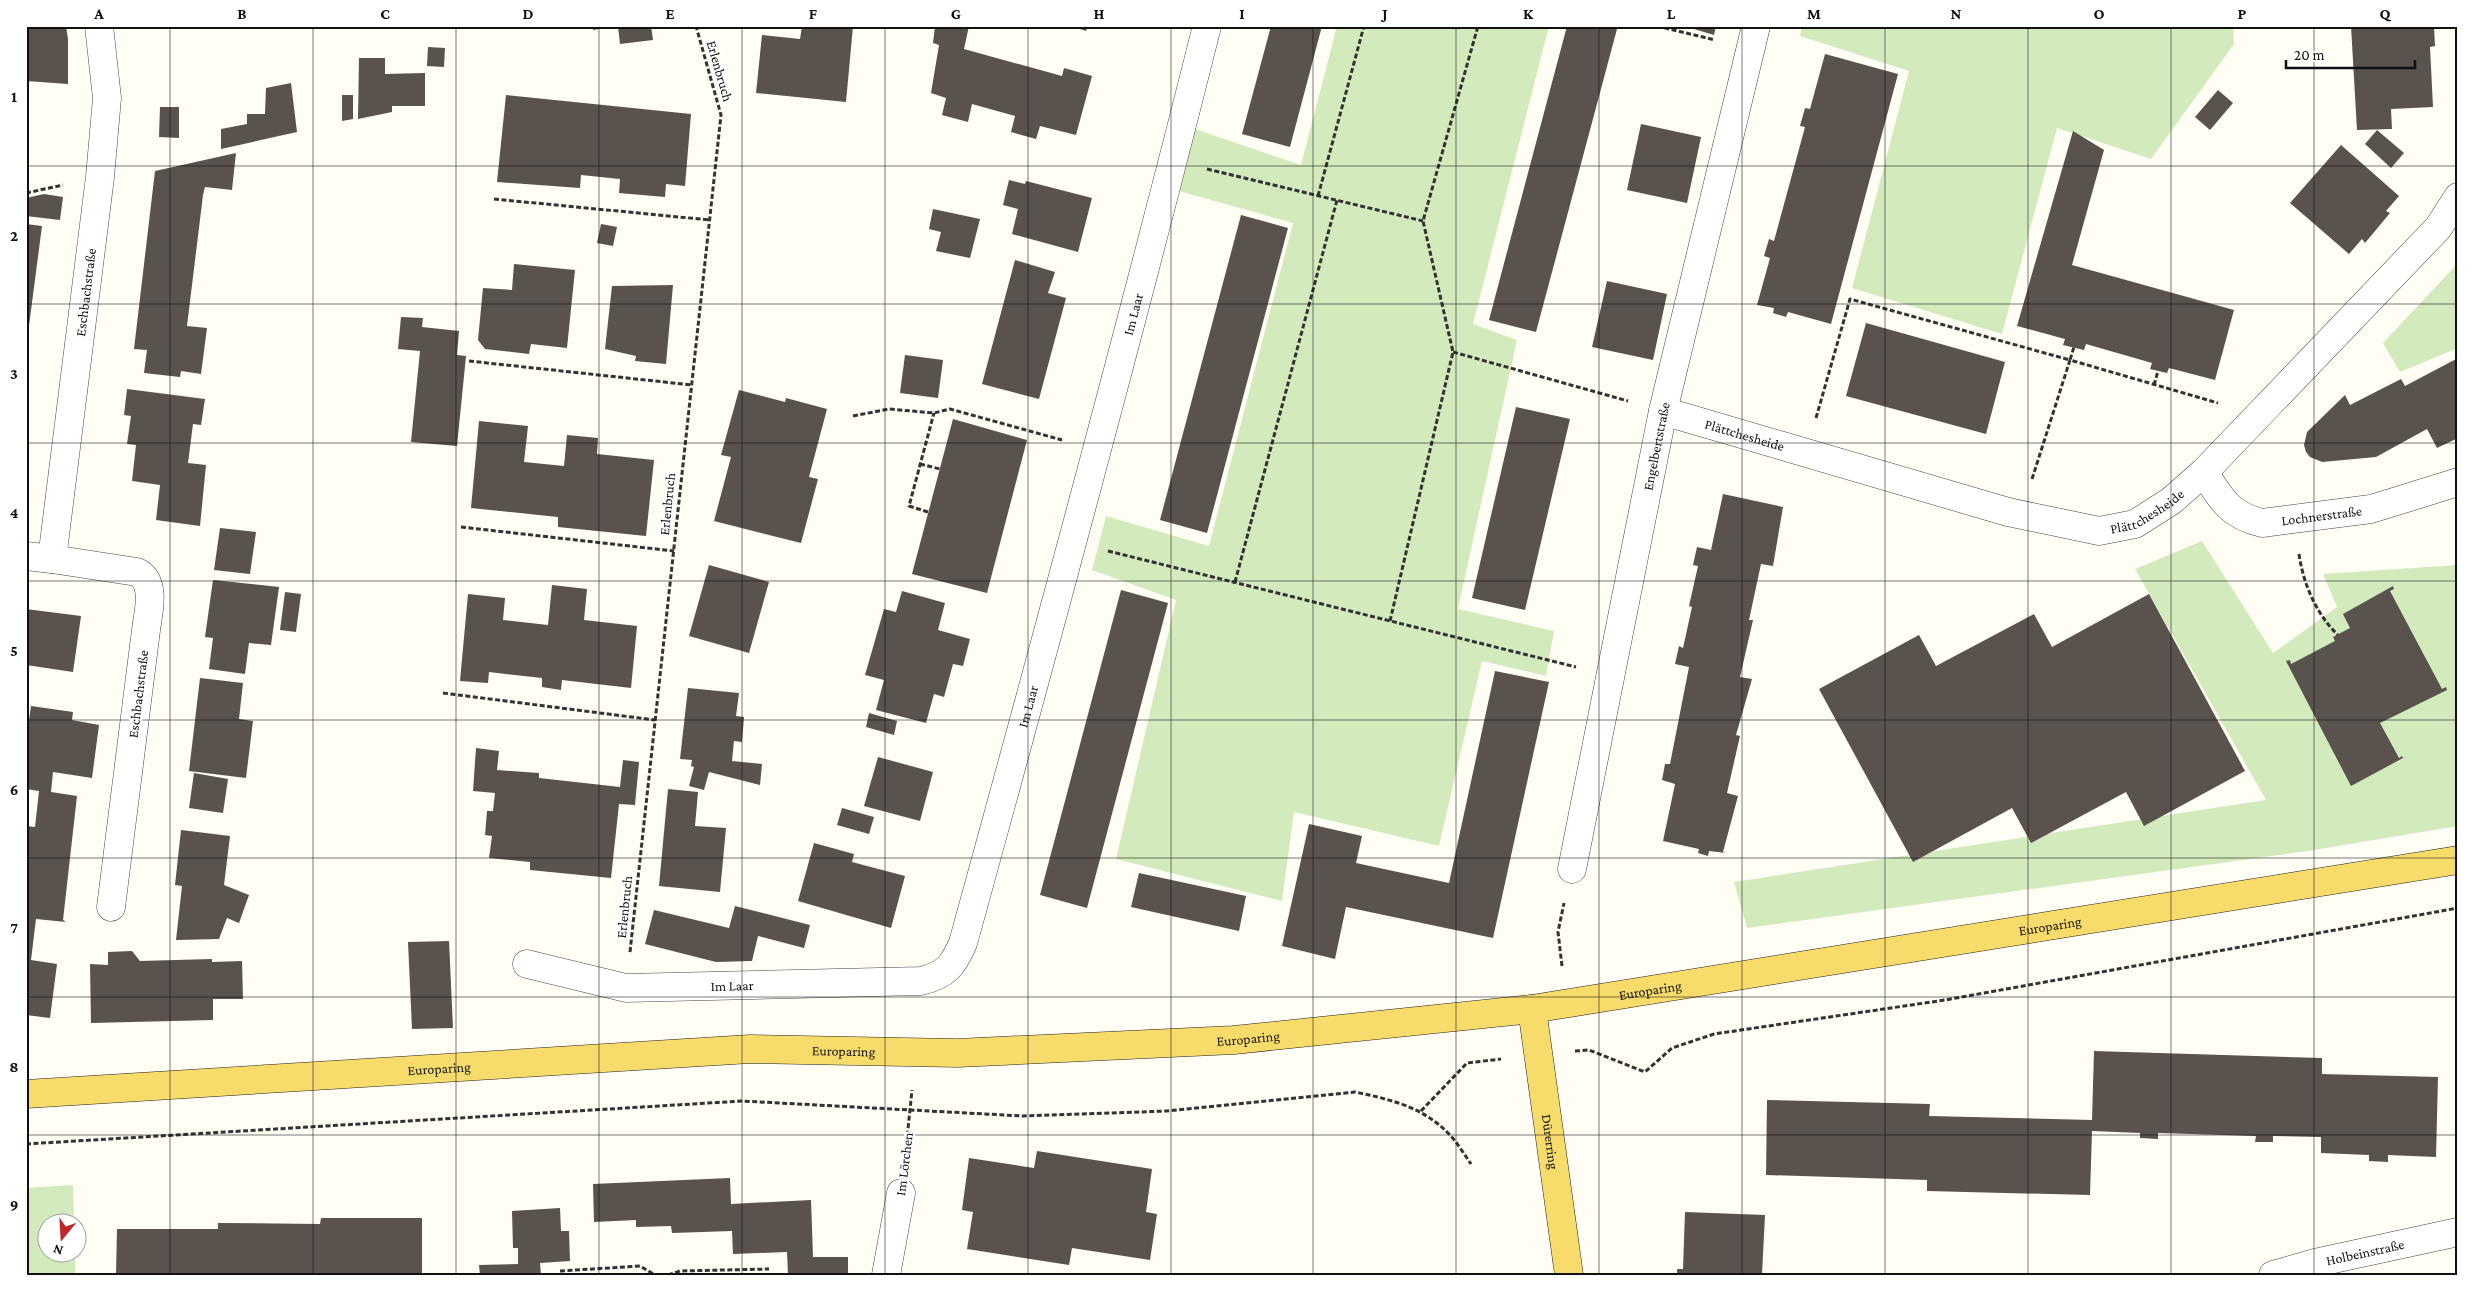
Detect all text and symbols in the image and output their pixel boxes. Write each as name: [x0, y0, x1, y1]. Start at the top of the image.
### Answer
text: A: [93, 5, 104, 22]
text: B: [237, 5, 247, 22]
text: C: [380, 5, 390, 22]
text: D: [522, 5, 534, 22]
text: E: [665, 5, 675, 22]
text: F: [809, 5, 818, 22]
text: G: [951, 5, 961, 22]
text: H: [1094, 5, 1105, 22]
text: I: [1239, 5, 1245, 22]
text: J: [1380, 5, 1388, 22]
text: K: [1523, 5, 1534, 22]
text: L: [1667, 5, 1676, 22]
text: M: [1807, 5, 1821, 22]
text: N: [1951, 5, 1962, 22]
text: O: [2093, 5, 2105, 22]
text: P: [2238, 5, 2247, 22]
text: Q: [2379, 5, 2391, 22]
scale bar: [2286, 38, 2415, 70]
street label: Erlenbruch: [704, 39, 736, 104]
text: 20 m: [2294, 47, 2325, 63]
text: 1: [11, 88, 17, 105]
text: 2: [10, 227, 18, 244]
street label: Eschbachstraße: [72, 247, 99, 337]
street label: Im Laar: [1120, 291, 1146, 337]
text: 3: [10, 365, 18, 382]
street label: Engelbertstraße: [1639, 400, 1673, 492]
street label: Plättchesheide: [1703, 416, 1786, 454]
street label: Erlenbruch: [656, 472, 678, 536]
street label: Plättchesheide: [2109, 486, 2187, 537]
street label: Lochnerstraße: [2280, 502, 2363, 528]
text: 4: [10, 504, 19, 521]
text: 5: [10, 642, 18, 659]
street label: Eschbachstraße: [125, 649, 151, 739]
street label: Im Laar: [1014, 683, 1041, 729]
text: 6: [10, 781, 18, 798]
street label: Erlenbruch: [613, 875, 635, 939]
street label: Europaring: [2017, 913, 2083, 939]
text: 7: [10, 919, 18, 936]
street label: Im Laar: [710, 977, 754, 994]
street label: Europaring: [1618, 977, 1683, 1003]
street label: Europaring: [1216, 1027, 1281, 1049]
street label: Europaring: [812, 1042, 876, 1059]
text: 8: [9, 1058, 19, 1075]
street label: Europaring: [407, 1058, 472, 1078]
street label: Dürerring: [1539, 1113, 1562, 1171]
street label: Im Lörchen: [892, 1131, 916, 1197]
text: 9: [10, 1196, 18, 1213]
north arrow: [38, 1214, 88, 1264]
street label: Holbeinstraße: [2325, 1236, 2406, 1268]
text: N: [51, 1241, 65, 1259]

